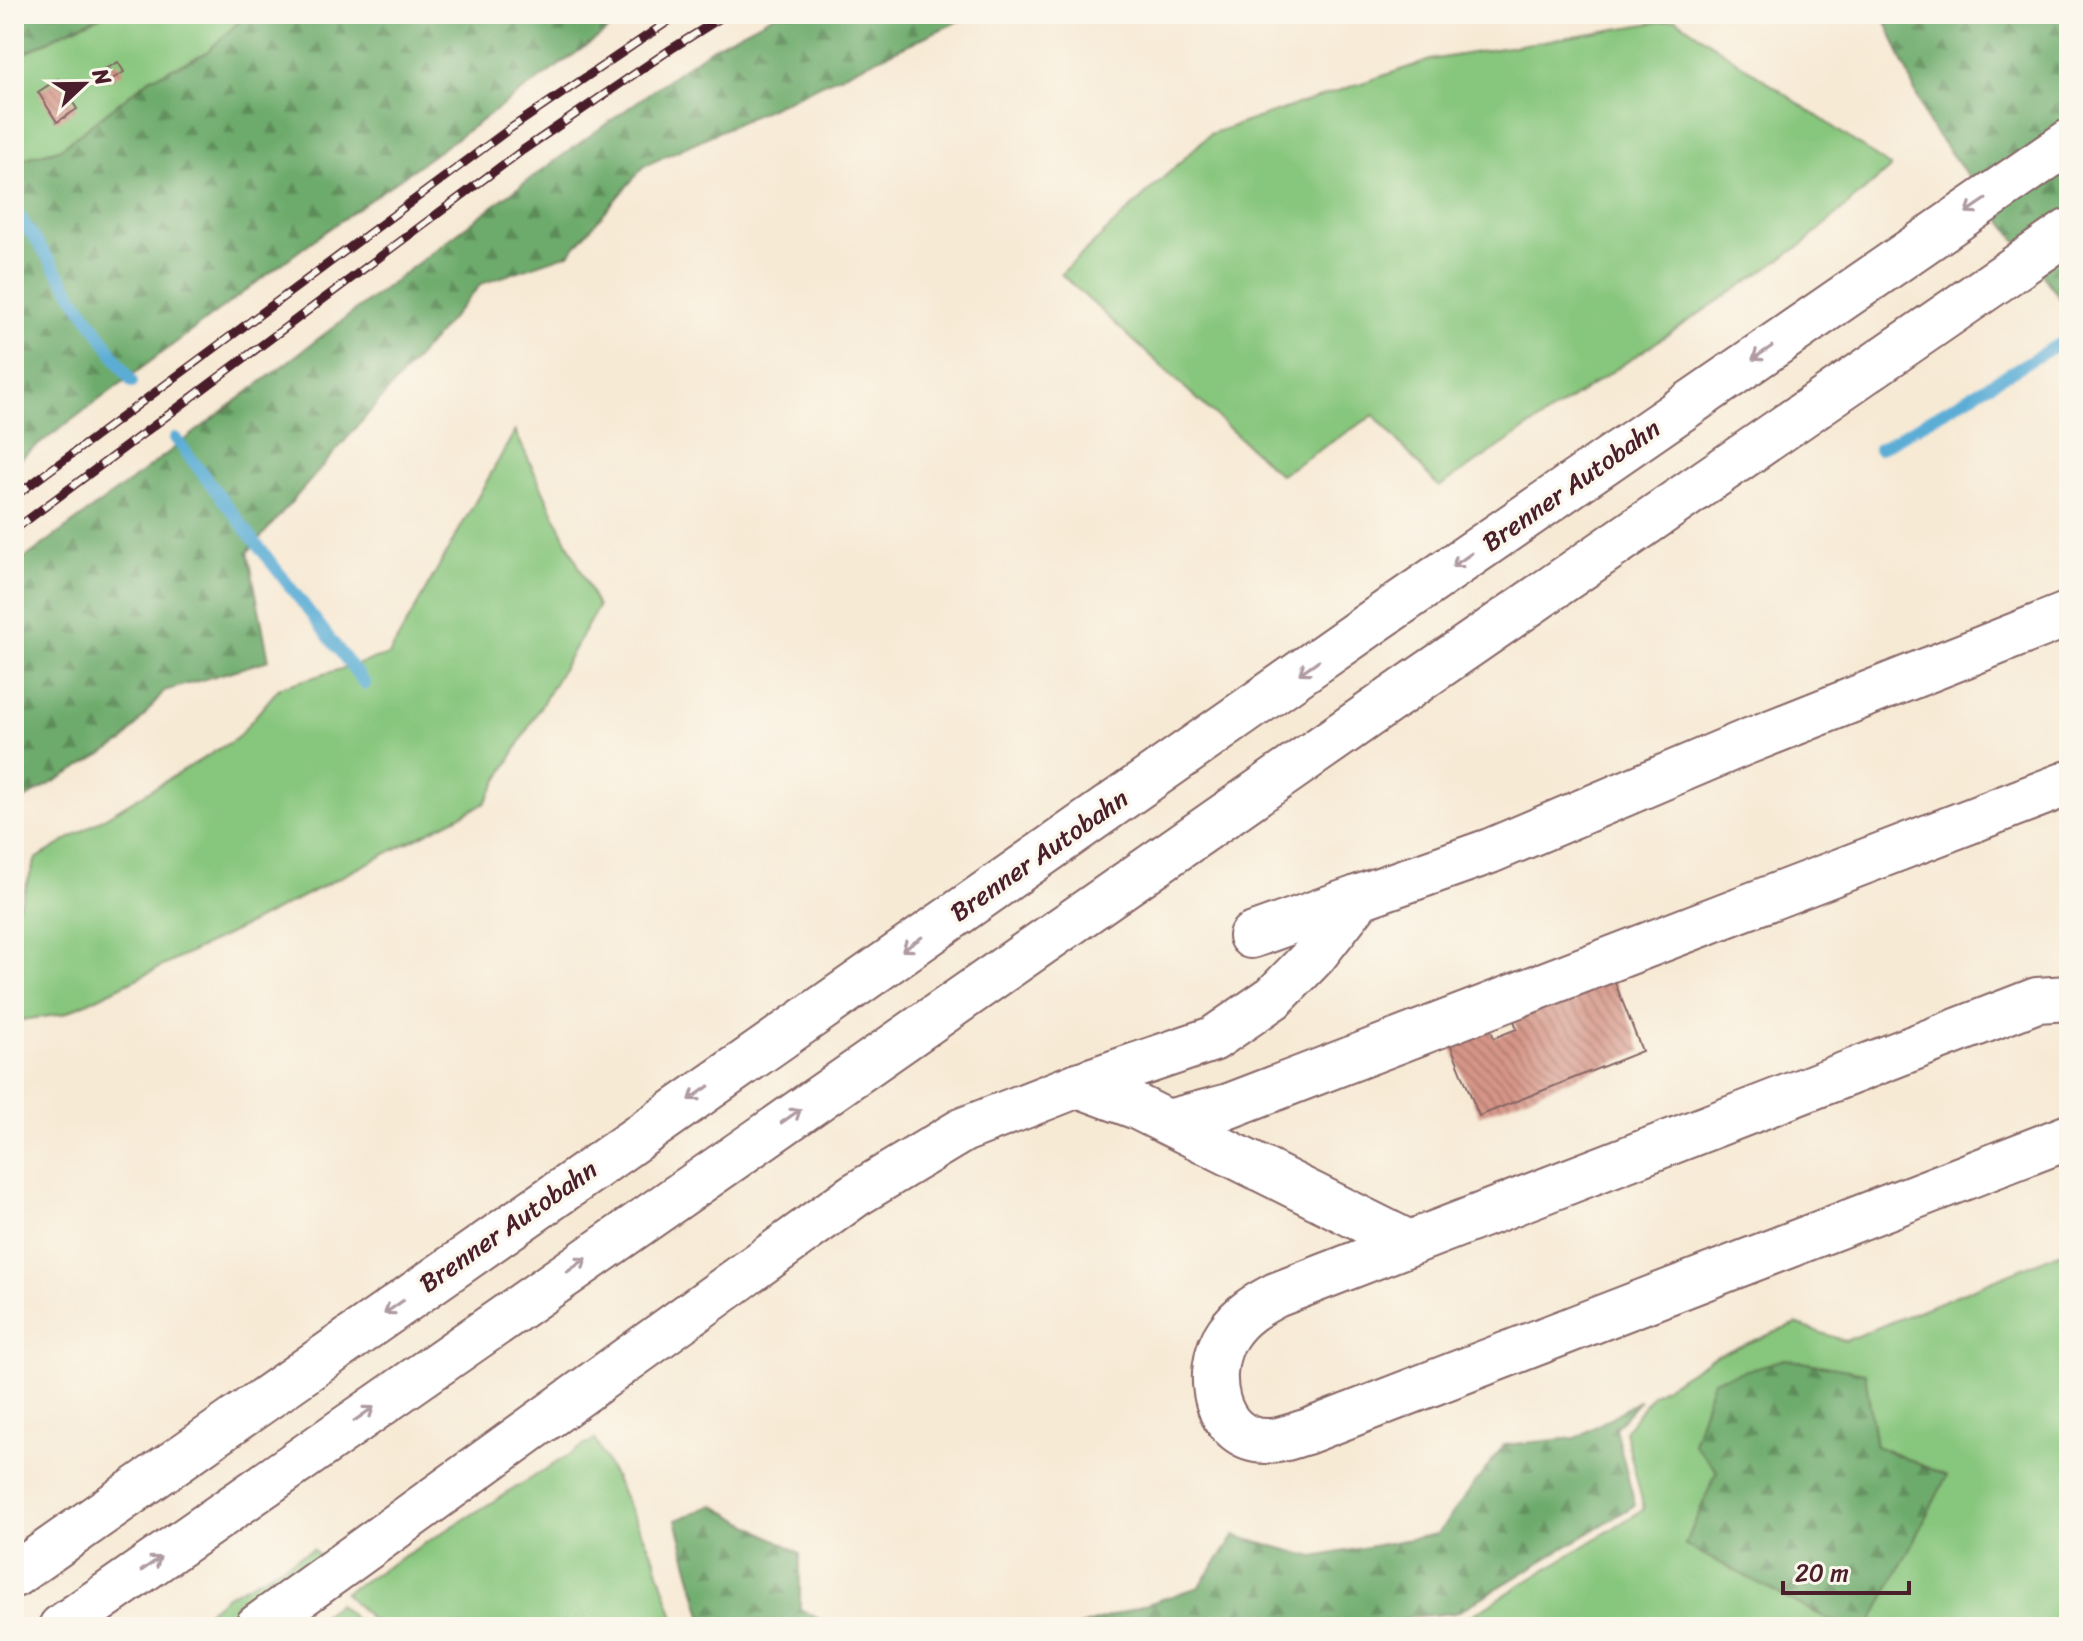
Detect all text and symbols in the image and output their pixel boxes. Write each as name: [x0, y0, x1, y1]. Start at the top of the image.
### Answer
north arrow: [44, 44, 124, 124]
text: N: [81, 61, 123, 92]
one-way arrow: [1966, 198, 1988, 214]
one-way arrow: [1751, 345, 1773, 361]
street label: Brenner Autobahn: [1472, 406, 1670, 564]
one-way arrow: [1451, 552, 1473, 568]
one-way arrow: [1298, 659, 1320, 675]
street label: Brenner Autobahn: [940, 776, 1138, 934]
one-way arrow: [901, 936, 923, 952]
one-way arrow: [688, 1085, 710, 1101]
one-way arrow: [779, 1108, 801, 1124]
street label: Brenner Autobahn: [409, 1147, 607, 1305]
one-way arrow: [566, 1257, 588, 1273]
one-way arrow: [384, 1298, 406, 1315]
one-way arrow: [353, 1406, 375, 1422]
scale bar: [1783, 1545, 1909, 1595]
text: 20 m: [1795, 1552, 1849, 1594]
one-way arrow: [140, 1556, 162, 1572]

